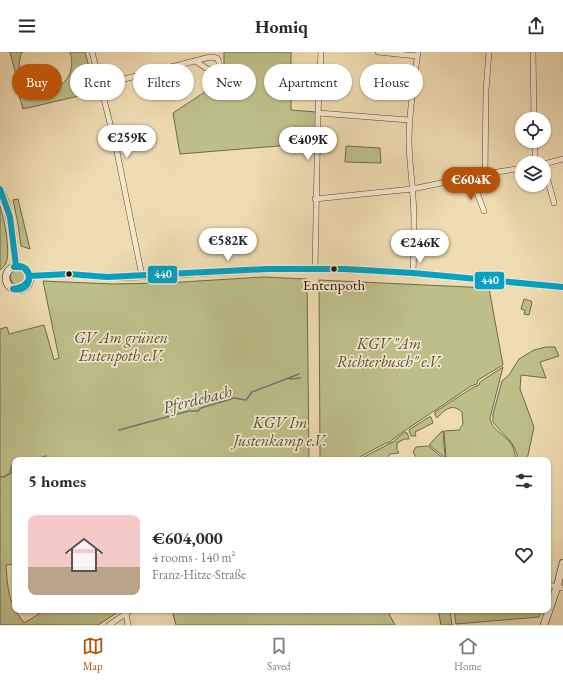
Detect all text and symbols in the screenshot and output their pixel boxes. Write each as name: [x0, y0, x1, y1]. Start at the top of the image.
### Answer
icon: menu: [16, 15, 38, 37]
text: Homiq: [255, 15, 308, 38]
icon: share: [525, 15, 547, 37]
chip: Buy: [12, 64, 62, 100]
chip: Rent: [70, 64, 125, 100]
chip: Filters: [133, 64, 194, 100]
chip: New: [202, 64, 256, 100]
chip: Apartment: [264, 64, 352, 100]
chip: House: [360, 64, 423, 100]
map controls: [515, 112, 551, 192]
button: locate: [515, 112, 551, 148]
pin: €259K: [99, 125, 155, 159]
pin: €409K: [280, 127, 336, 161]
text: €259K: [107, 129, 147, 146]
text: €409K: [288, 131, 328, 148]
button: layers: [515, 156, 551, 192]
pin: €604K: [443, 167, 499, 201]
text: €604K: [451, 171, 491, 188]
pin: €582K: [200, 228, 256, 262]
pin: €246K: [392, 230, 448, 264]
text: €582K: [208, 232, 248, 249]
text: €246K: [400, 234, 440, 251]
marker: Entenpoth: [329, 264, 339, 274]
line badge: 440: [147, 265, 178, 284]
text: 440: [154, 267, 172, 281]
unlabelled marker: [64, 269, 74, 279]
line badge: 440: [474, 271, 505, 290]
text: 440: [481, 273, 499, 287]
place label: Entenpoth: [303, 275, 366, 294]
park label: GV Am grünen Entenpoth e.V.: [74, 327, 168, 366]
park label: KGV "Am Richterbusch" e.V.: [337, 333, 442, 372]
water label: Pferdebach: [160, 380, 235, 418]
park label: KGV Im Justenkamp e.V.: [230, 412, 327, 451]
text: 5 homes: [28, 470, 86, 492]
icon: filters: [513, 470, 535, 492]
text: €604,000: [152, 527, 223, 549]
icon: home: [60, 531, 108, 579]
icon: heart: [513, 544, 535, 566]
text: 4 rooms · 140 m²: [152, 549, 236, 566]
text: Franz-Hitze-Straße: [152, 566, 246, 583]
tab: Map: [82, 635, 104, 673]
tab: Saved: [267, 635, 291, 673]
tab: Home: [454, 635, 481, 673]

